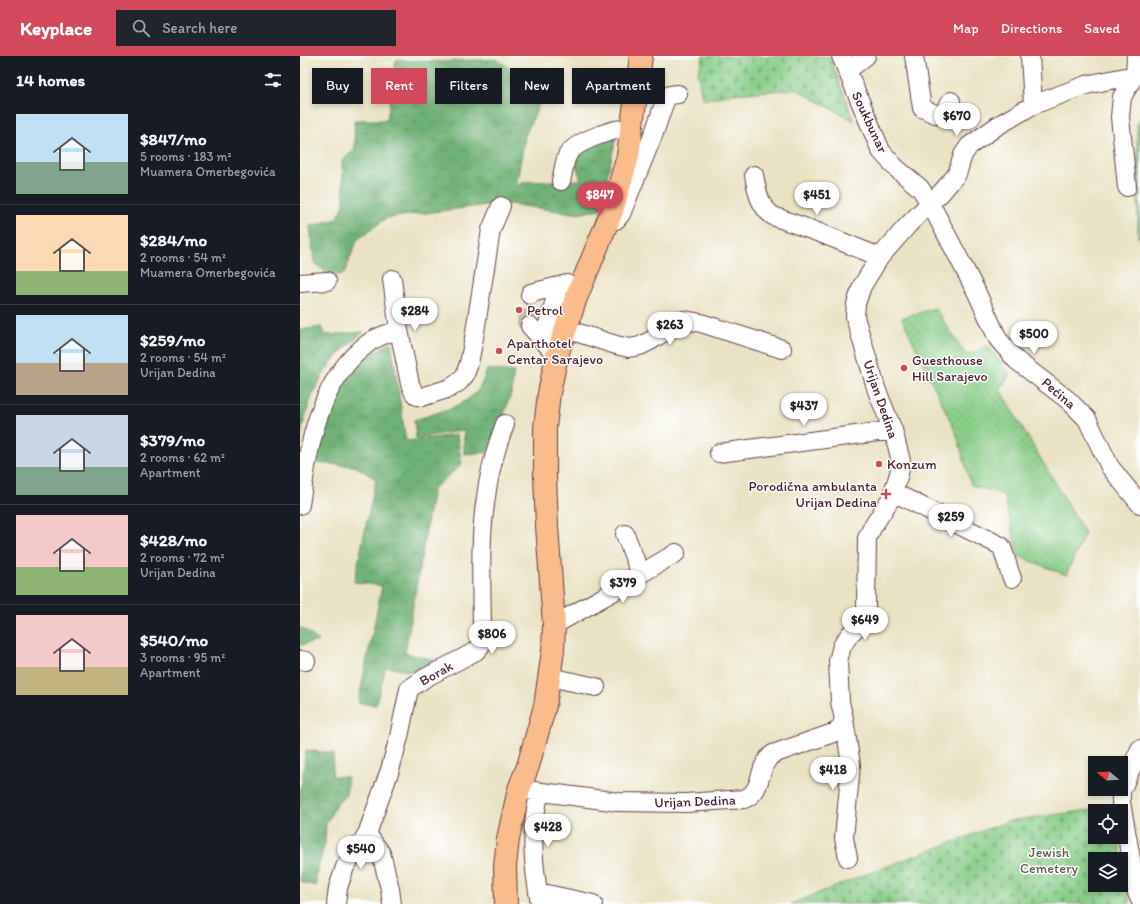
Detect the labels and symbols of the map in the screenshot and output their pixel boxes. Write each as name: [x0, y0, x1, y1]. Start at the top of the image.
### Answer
street label: Soukbunar: [848, 89, 891, 156]
pin: $670: [933, 103, 981, 137]
pin: $847: [576, 182, 624, 216]
pin: $451: [793, 182, 841, 216]
pin: $284: [391, 298, 439, 332]
place label: Petrol: [527, 302, 563, 319]
marker: Petrol: [514, 305, 524, 315]
pin: $263: [646, 312, 694, 346]
pin: $500: [1010, 321, 1058, 355]
place label: Aparthotel Centar Sarajevo: [507, 335, 603, 368]
marker: Aparthotel Centar Sarajevo: [494, 346, 504, 356]
place label: Guesthouse Hill Sarajevo: [912, 352, 988, 385]
street label: Urijan Dedina: [859, 358, 902, 441]
marker: Guesthouse Hill Sarajevo: [899, 363, 909, 373]
street label: Pećina: [1038, 374, 1080, 413]
pin: $437: [780, 393, 828, 427]
place label: Konzum: [887, 456, 937, 473]
marker: Konzum: [874, 459, 884, 469]
place label: Porodična ambulanta Urijan Dedina: [749, 478, 877, 511]
marker: Porodična ambulanta Urijan Dedina: [880, 488, 892, 500]
pin: $259: [927, 504, 975, 538]
pin: $379: [599, 570, 647, 604]
pin: $649: [841, 607, 889, 641]
pin: $806: [468, 621, 516, 655]
street label: Borak: [416, 657, 456, 690]
north arrow: [1088, 756, 1128, 796]
pin: $418: [809, 757, 857, 791]
street label: Urijan Dedina: [654, 792, 736, 811]
pin: $428: [524, 814, 572, 848]
pin: $540: [337, 836, 385, 870]
park label: Jewish Cemetery: [1020, 844, 1079, 877]

